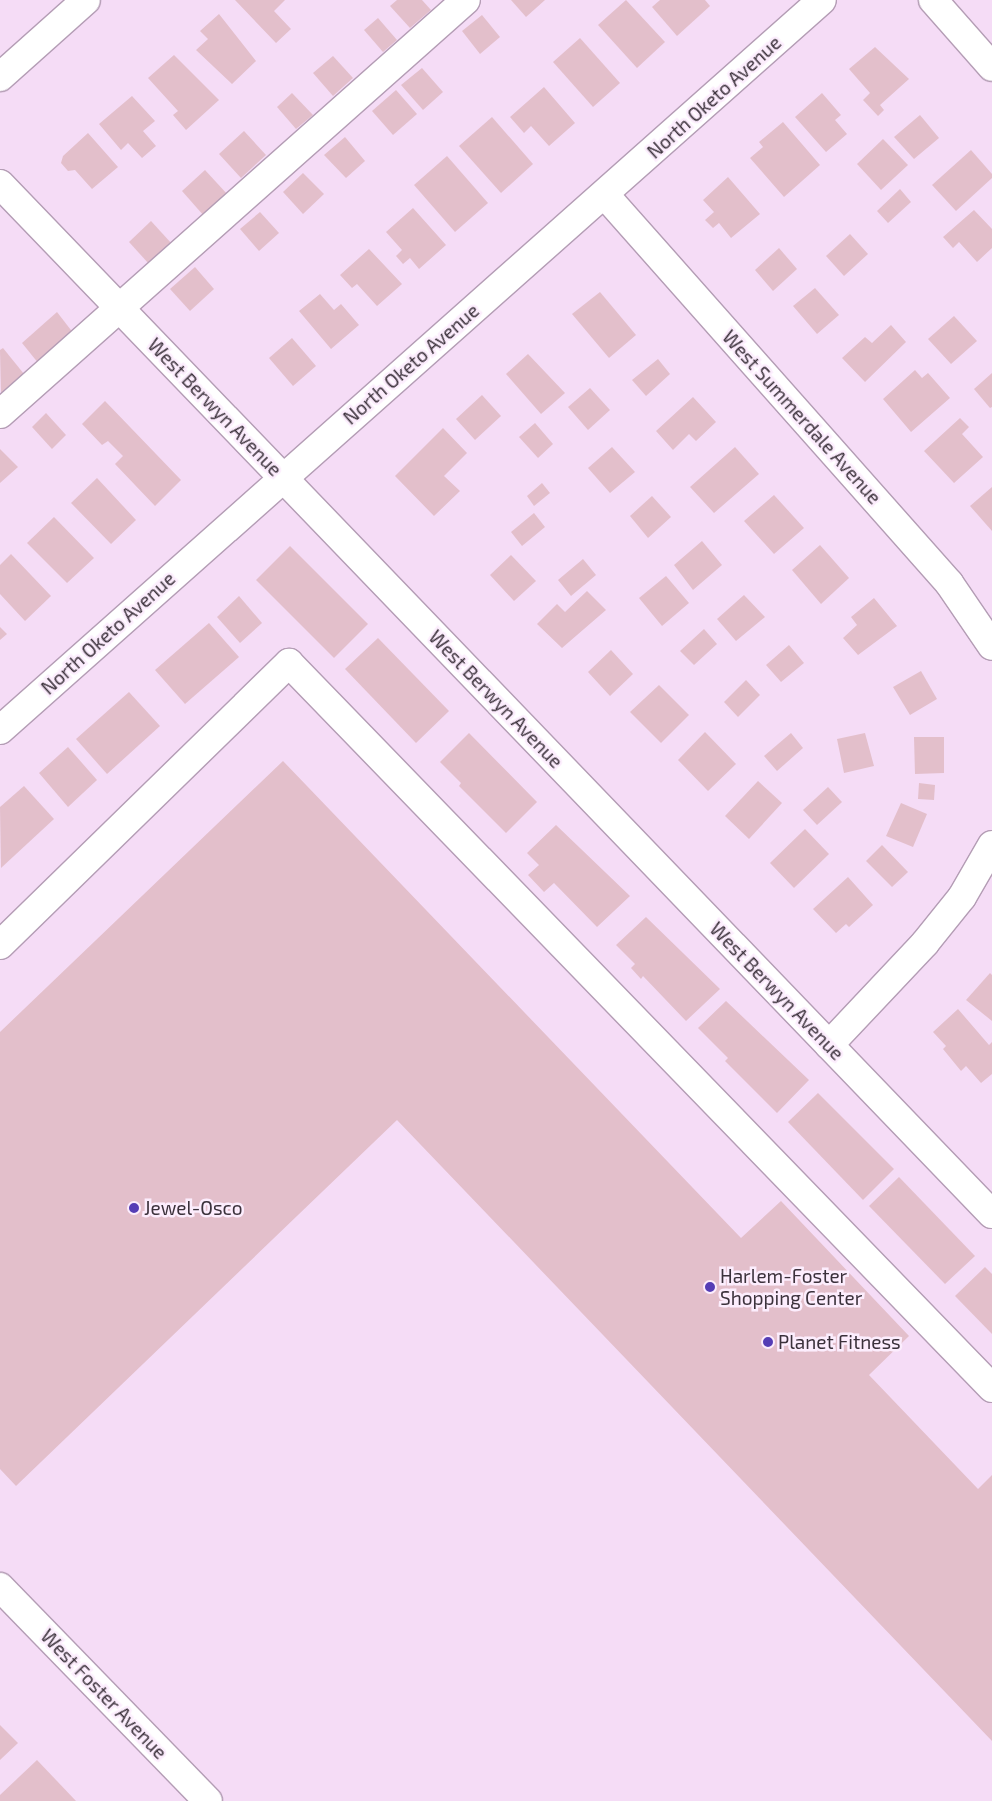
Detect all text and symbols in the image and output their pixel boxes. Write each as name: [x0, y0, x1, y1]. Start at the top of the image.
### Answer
street label: North Oketo Avenue: [642, 31, 786, 163]
street label: North Oketo Avenue: [338, 299, 484, 429]
street label: West Summerdale Avenue: [718, 325, 886, 509]
street label: West Berwyn Avenue: [143, 333, 287, 481]
street label: North Oketo Avenue: [36, 567, 180, 699]
street label: West Berwyn Avenue: [424, 625, 568, 773]
street label: West Berwyn Avenue: [705, 917, 849, 1065]
place label: Jewel-Osco: [144, 1197, 243, 1219]
marker: Jewel-Osco: [128, 1202, 140, 1214]
place label: Harlem-Foster Shopping Center: [720, 1265, 862, 1309]
marker: Harlem-Foster Shopping Center: [704, 1281, 716, 1293]
place label: Planet Fitness: [778, 1331, 901, 1353]
marker: Planet Fitness: [762, 1336, 774, 1348]
street label: West Foster Avenue: [36, 1624, 172, 1764]

